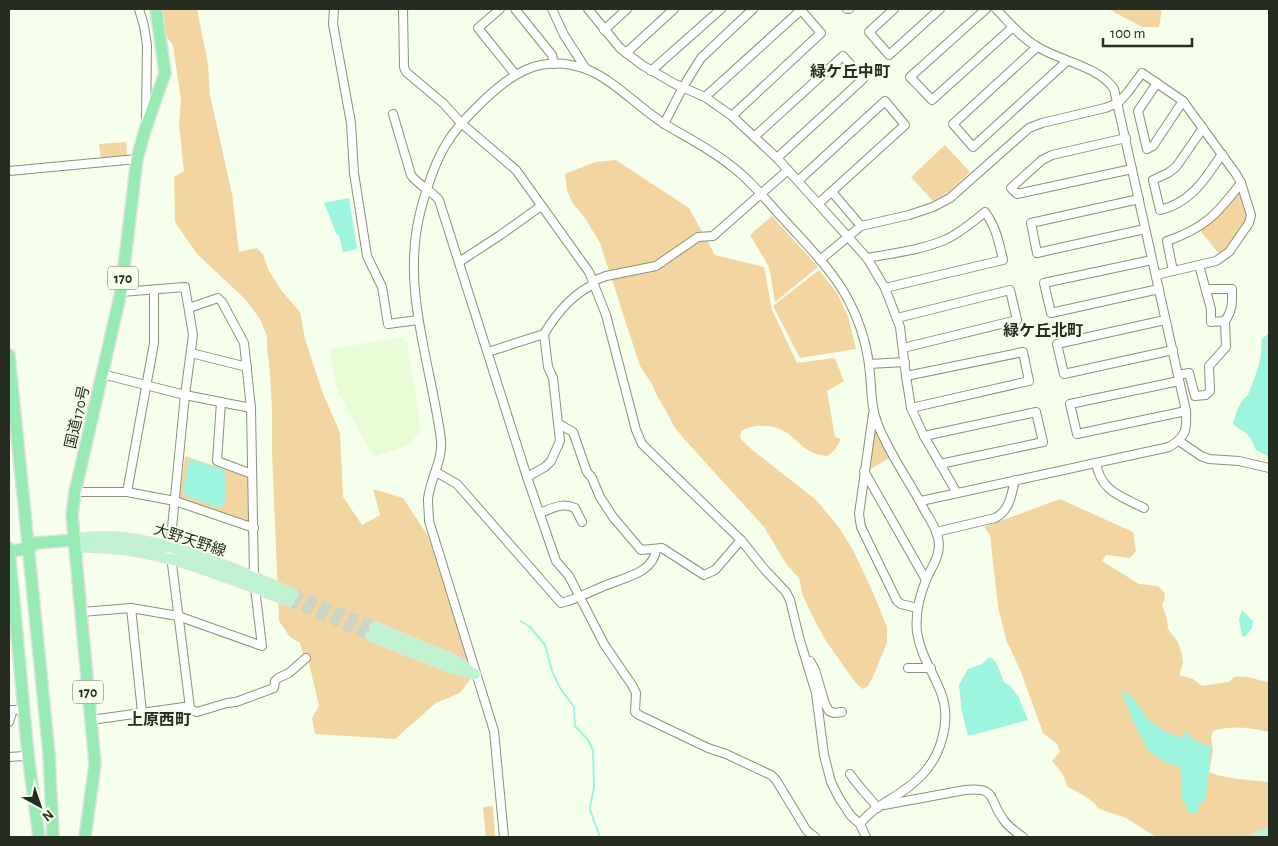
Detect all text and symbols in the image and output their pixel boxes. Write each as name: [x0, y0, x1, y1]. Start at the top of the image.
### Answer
scale bar: [1103, 15, 1192, 47]
text: 100 m: [1110, 26, 1145, 41]
district label: 緑ケ丘中町: [810, 63, 890, 80]
road number: 170: [108, 266, 138, 290]
district label: 緑ケ丘北町: [1003, 322, 1083, 339]
street label: 国道170号: [62, 384, 92, 450]
street label: 大野天野線: [152, 521, 228, 559]
road number: 170: [73, 680, 103, 704]
district label: 上原西町: [127, 711, 191, 728]
north arrow: [15, 781, 65, 831]
text: N: [39, 807, 56, 824]

